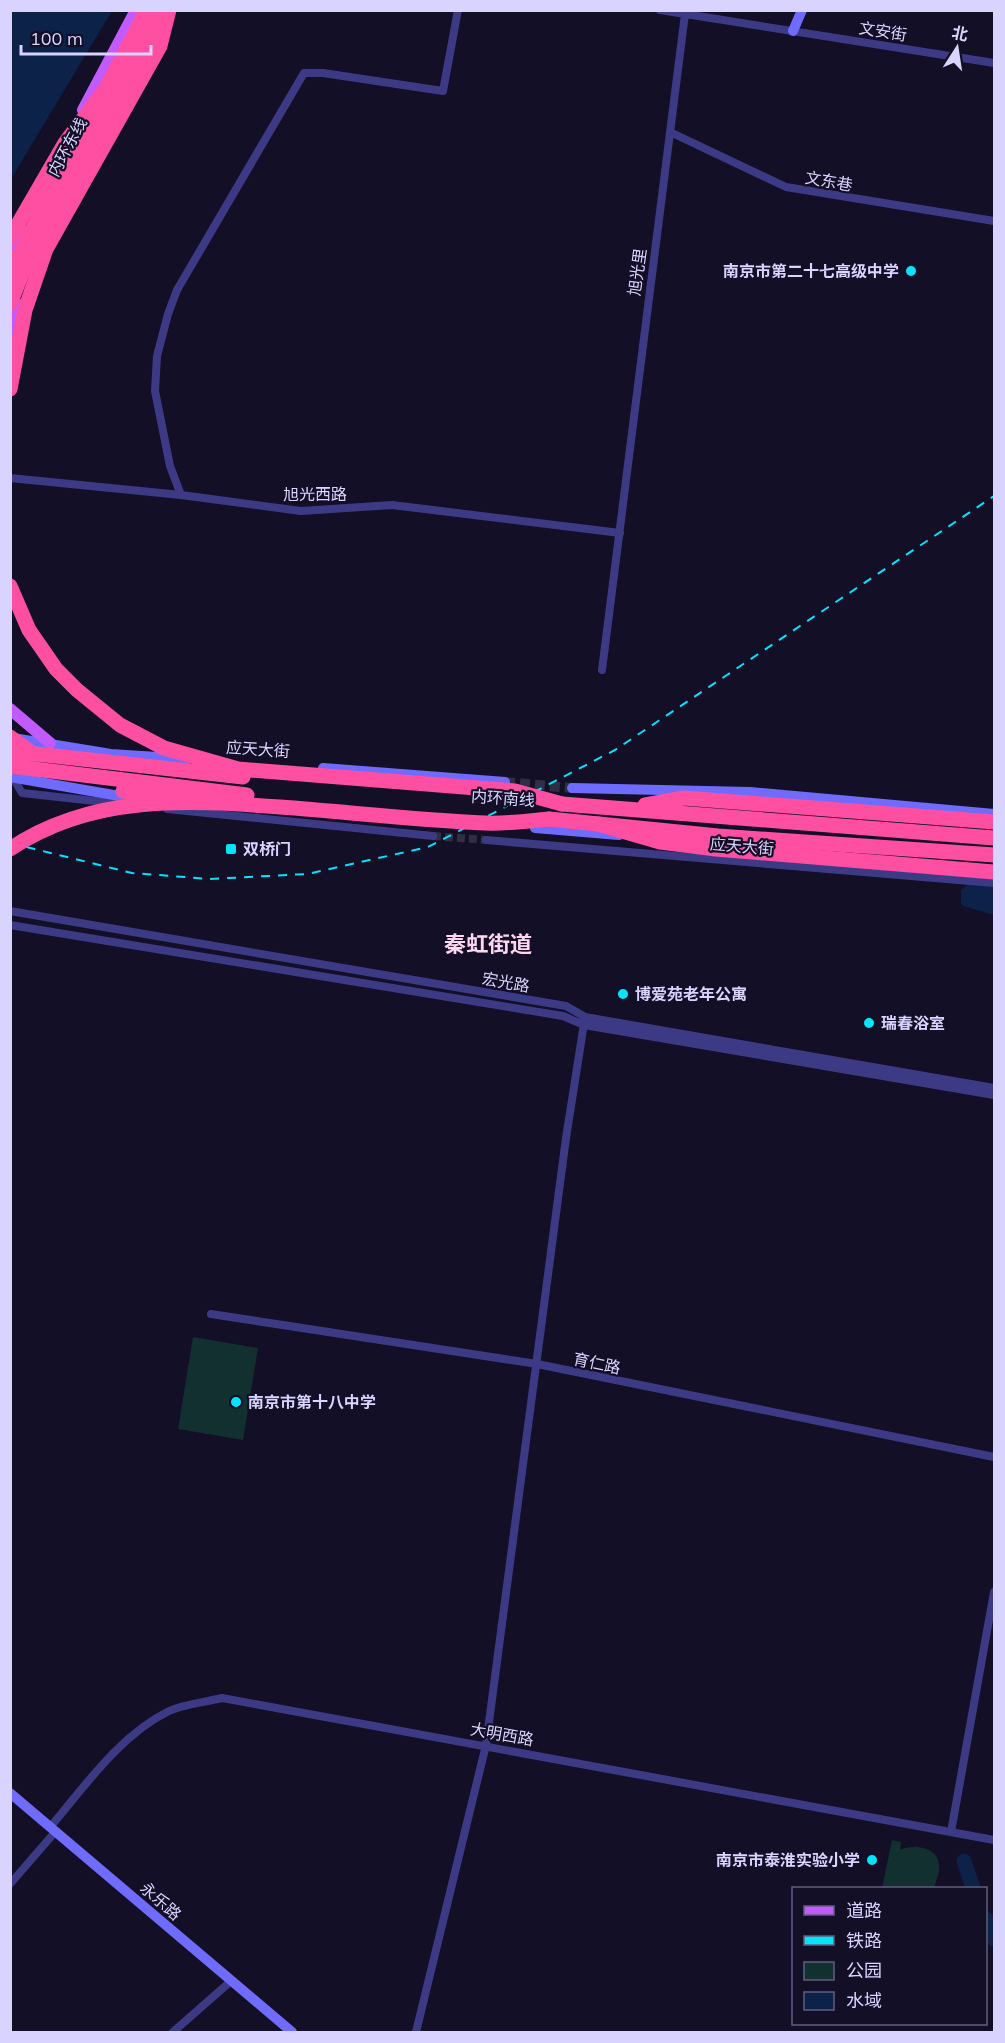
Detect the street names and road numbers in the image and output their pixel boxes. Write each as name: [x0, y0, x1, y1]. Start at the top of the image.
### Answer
street label: 文安街: [858, 17, 908, 45]
street label: 内环东线: [43, 114, 91, 180]
street label: 文东巷: [804, 167, 854, 195]
street label: 旭光里: [624, 247, 650, 297]
street label: 旭光西路: [283, 484, 347, 504]
street label: 应天大街: [225, 737, 291, 761]
street label: 内环南线: [470, 786, 536, 810]
street label: 应天大街: [709, 833, 775, 859]
street label: 宏光路: [481, 968, 531, 996]
street label: 育仁路: [571, 1348, 623, 1378]
street label: 大明西路: [469, 1719, 535, 1749]
street label: 永乐路: [136, 1878, 186, 1924]

